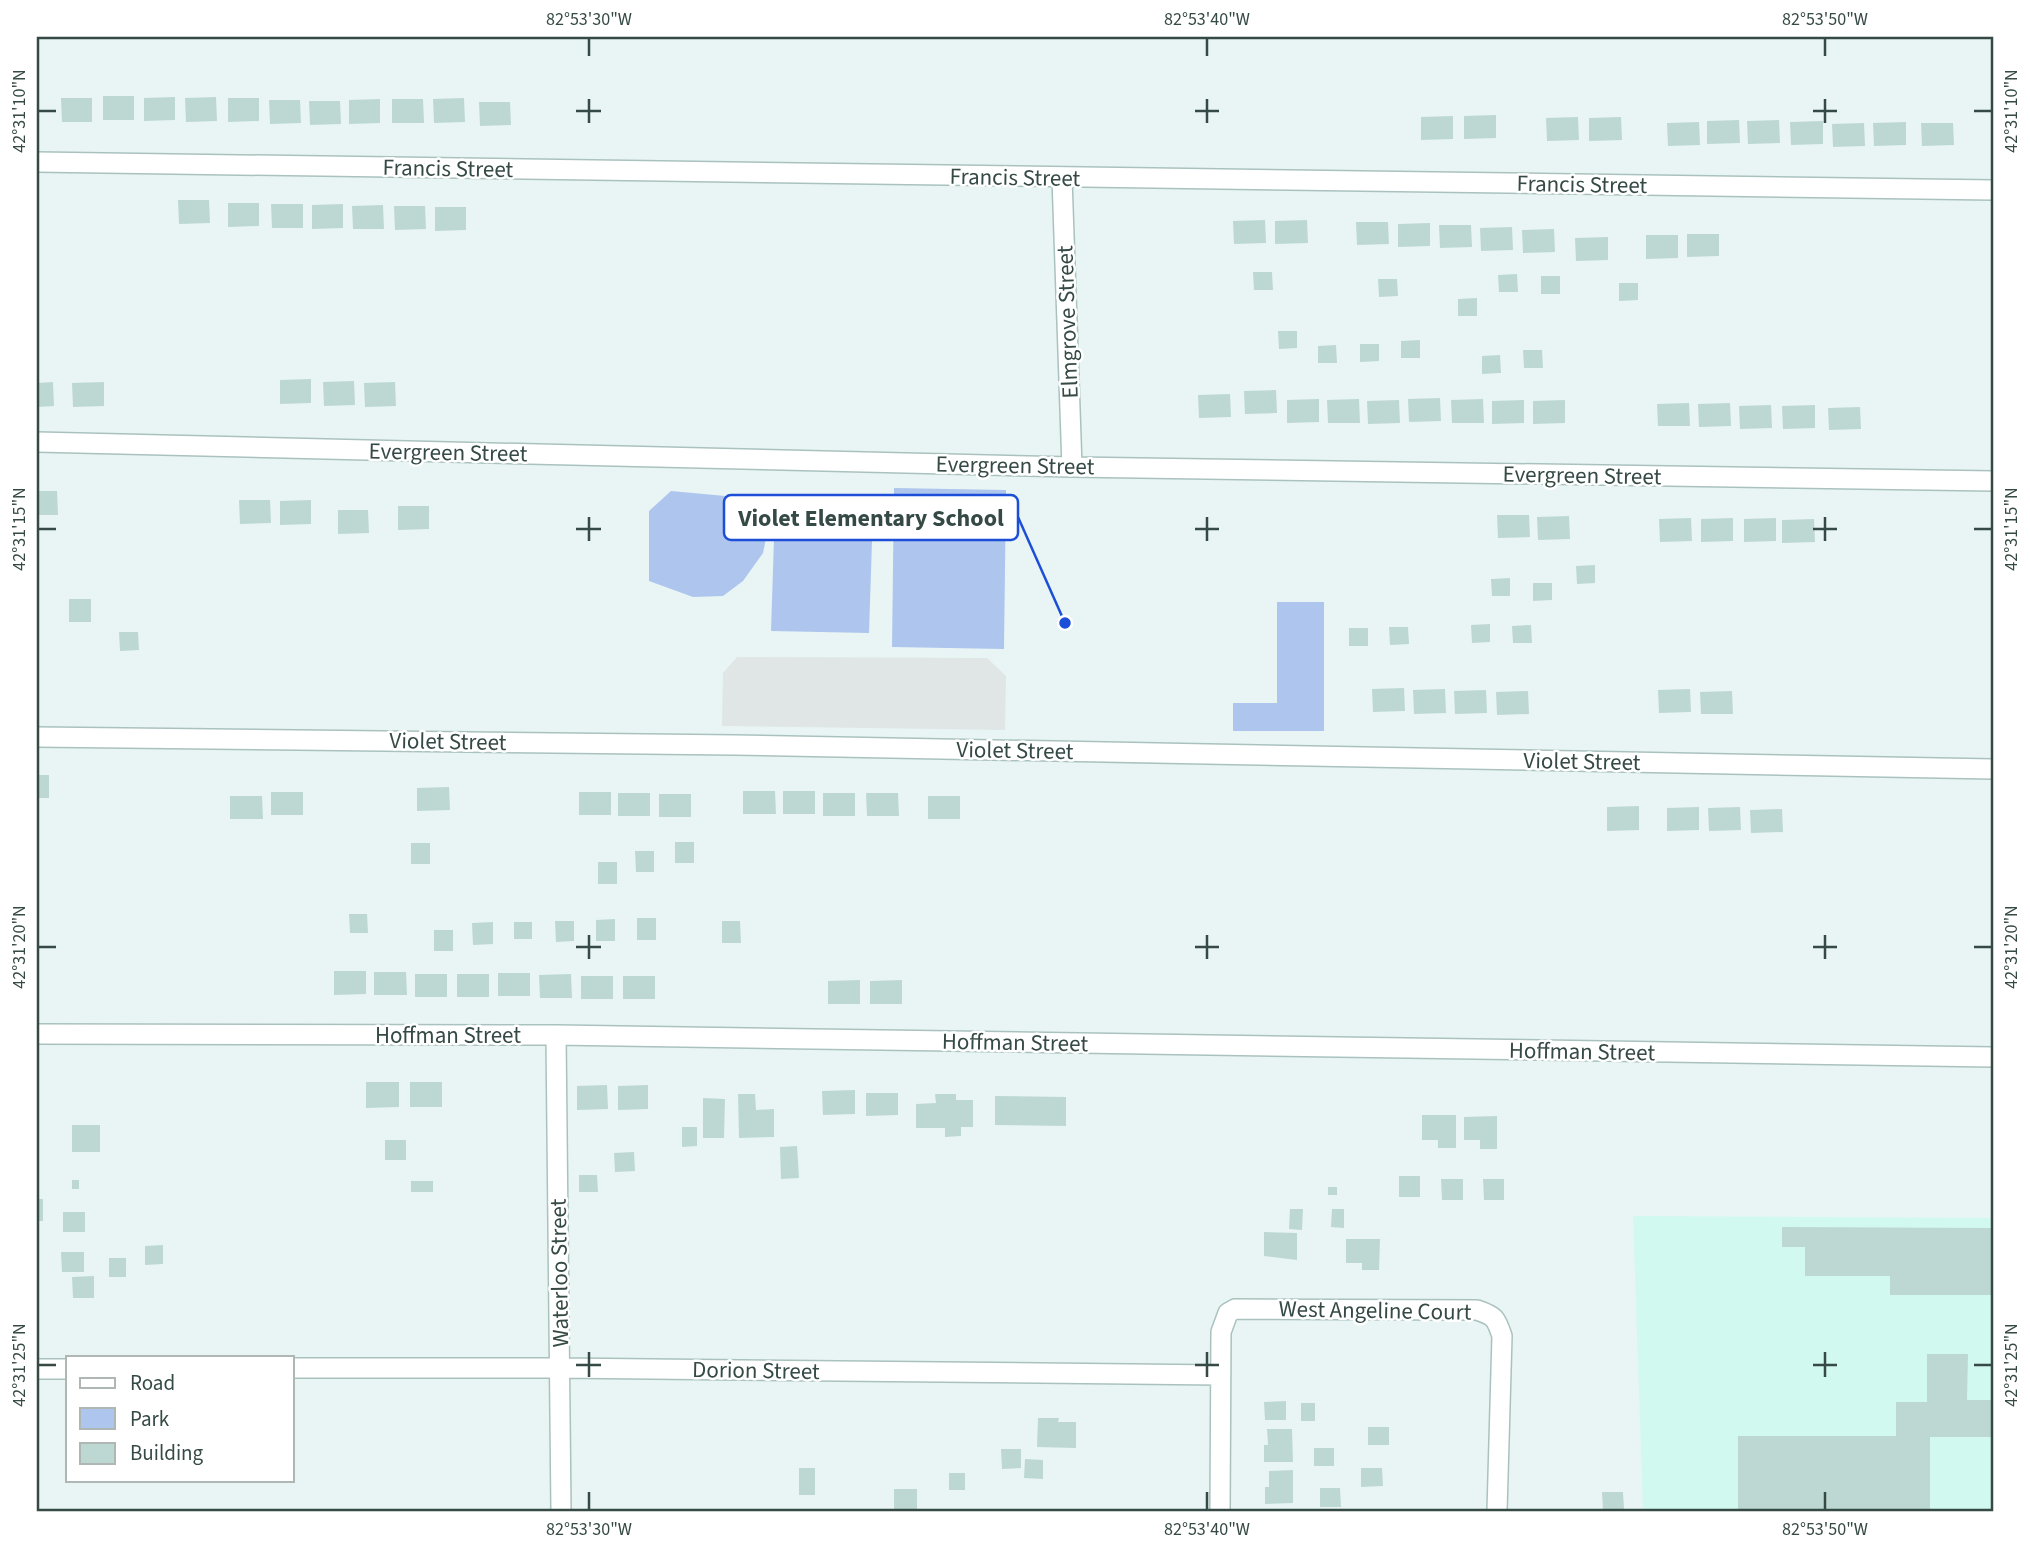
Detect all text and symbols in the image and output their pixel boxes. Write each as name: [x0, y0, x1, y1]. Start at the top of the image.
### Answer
text: 82°53'30"W: [546, 7, 632, 32]
text: 82°53'40"W: [1164, 7, 1250, 32]
text: 82°53'50"W: [1782, 7, 1868, 32]
text: 42°31'10"N: [7, 69, 32, 153]
text: 42°31'10"N: [1999, 69, 2024, 153]
street label: Francis Street: [382, 151, 514, 186]
street label: Francis Street: [949, 160, 1081, 195]
street label: Francis Street: [1516, 167, 1648, 202]
street label: Elmgrove Street: [1048, 245, 1087, 399]
street label: Evergreen Street: [368, 435, 528, 470]
street label: Evergreen Street: [935, 448, 1095, 483]
street label: Evergreen Street: [1502, 458, 1662, 493]
text: 42°31'15"N: [7, 487, 32, 571]
text: 42°31'15"N: [1999, 487, 2024, 571]
callout: Violet Elementary School: [724, 495, 1018, 540]
text: Violet Elementary School: [737, 501, 1004, 536]
street label: Violet Street: [389, 724, 507, 759]
street label: Violet Street: [956, 733, 1074, 768]
street label: Violet Street: [1523, 744, 1641, 779]
text: 42°31'20"N: [7, 905, 32, 989]
text: 42°31'20"N: [1999, 905, 2024, 989]
street label: Hoffman Street: [375, 1019, 521, 1052]
street label: Hoffman Street: [942, 1025, 1089, 1060]
street label: Hoffman Street: [1509, 1034, 1656, 1069]
street label: Waterloo Street: [542, 1198, 577, 1348]
street label: West Angeline Court: [1278, 1292, 1472, 1329]
text: 42°31'25"N: [7, 1323, 32, 1407]
text: 42°31'25"N: [1999, 1323, 2024, 1407]
street label: Dorion Street: [692, 1353, 820, 1388]
legend: [66, 1356, 294, 1482]
text: Road: [130, 1368, 175, 1398]
text: Park: [130, 1404, 170, 1434]
text: Building: [130, 1438, 204, 1468]
text: 82°53'30"W: [546, 1517, 632, 1542]
text: 82°53'40"W: [1164, 1517, 1250, 1542]
text: 82°53'50"W: [1782, 1517, 1868, 1542]

